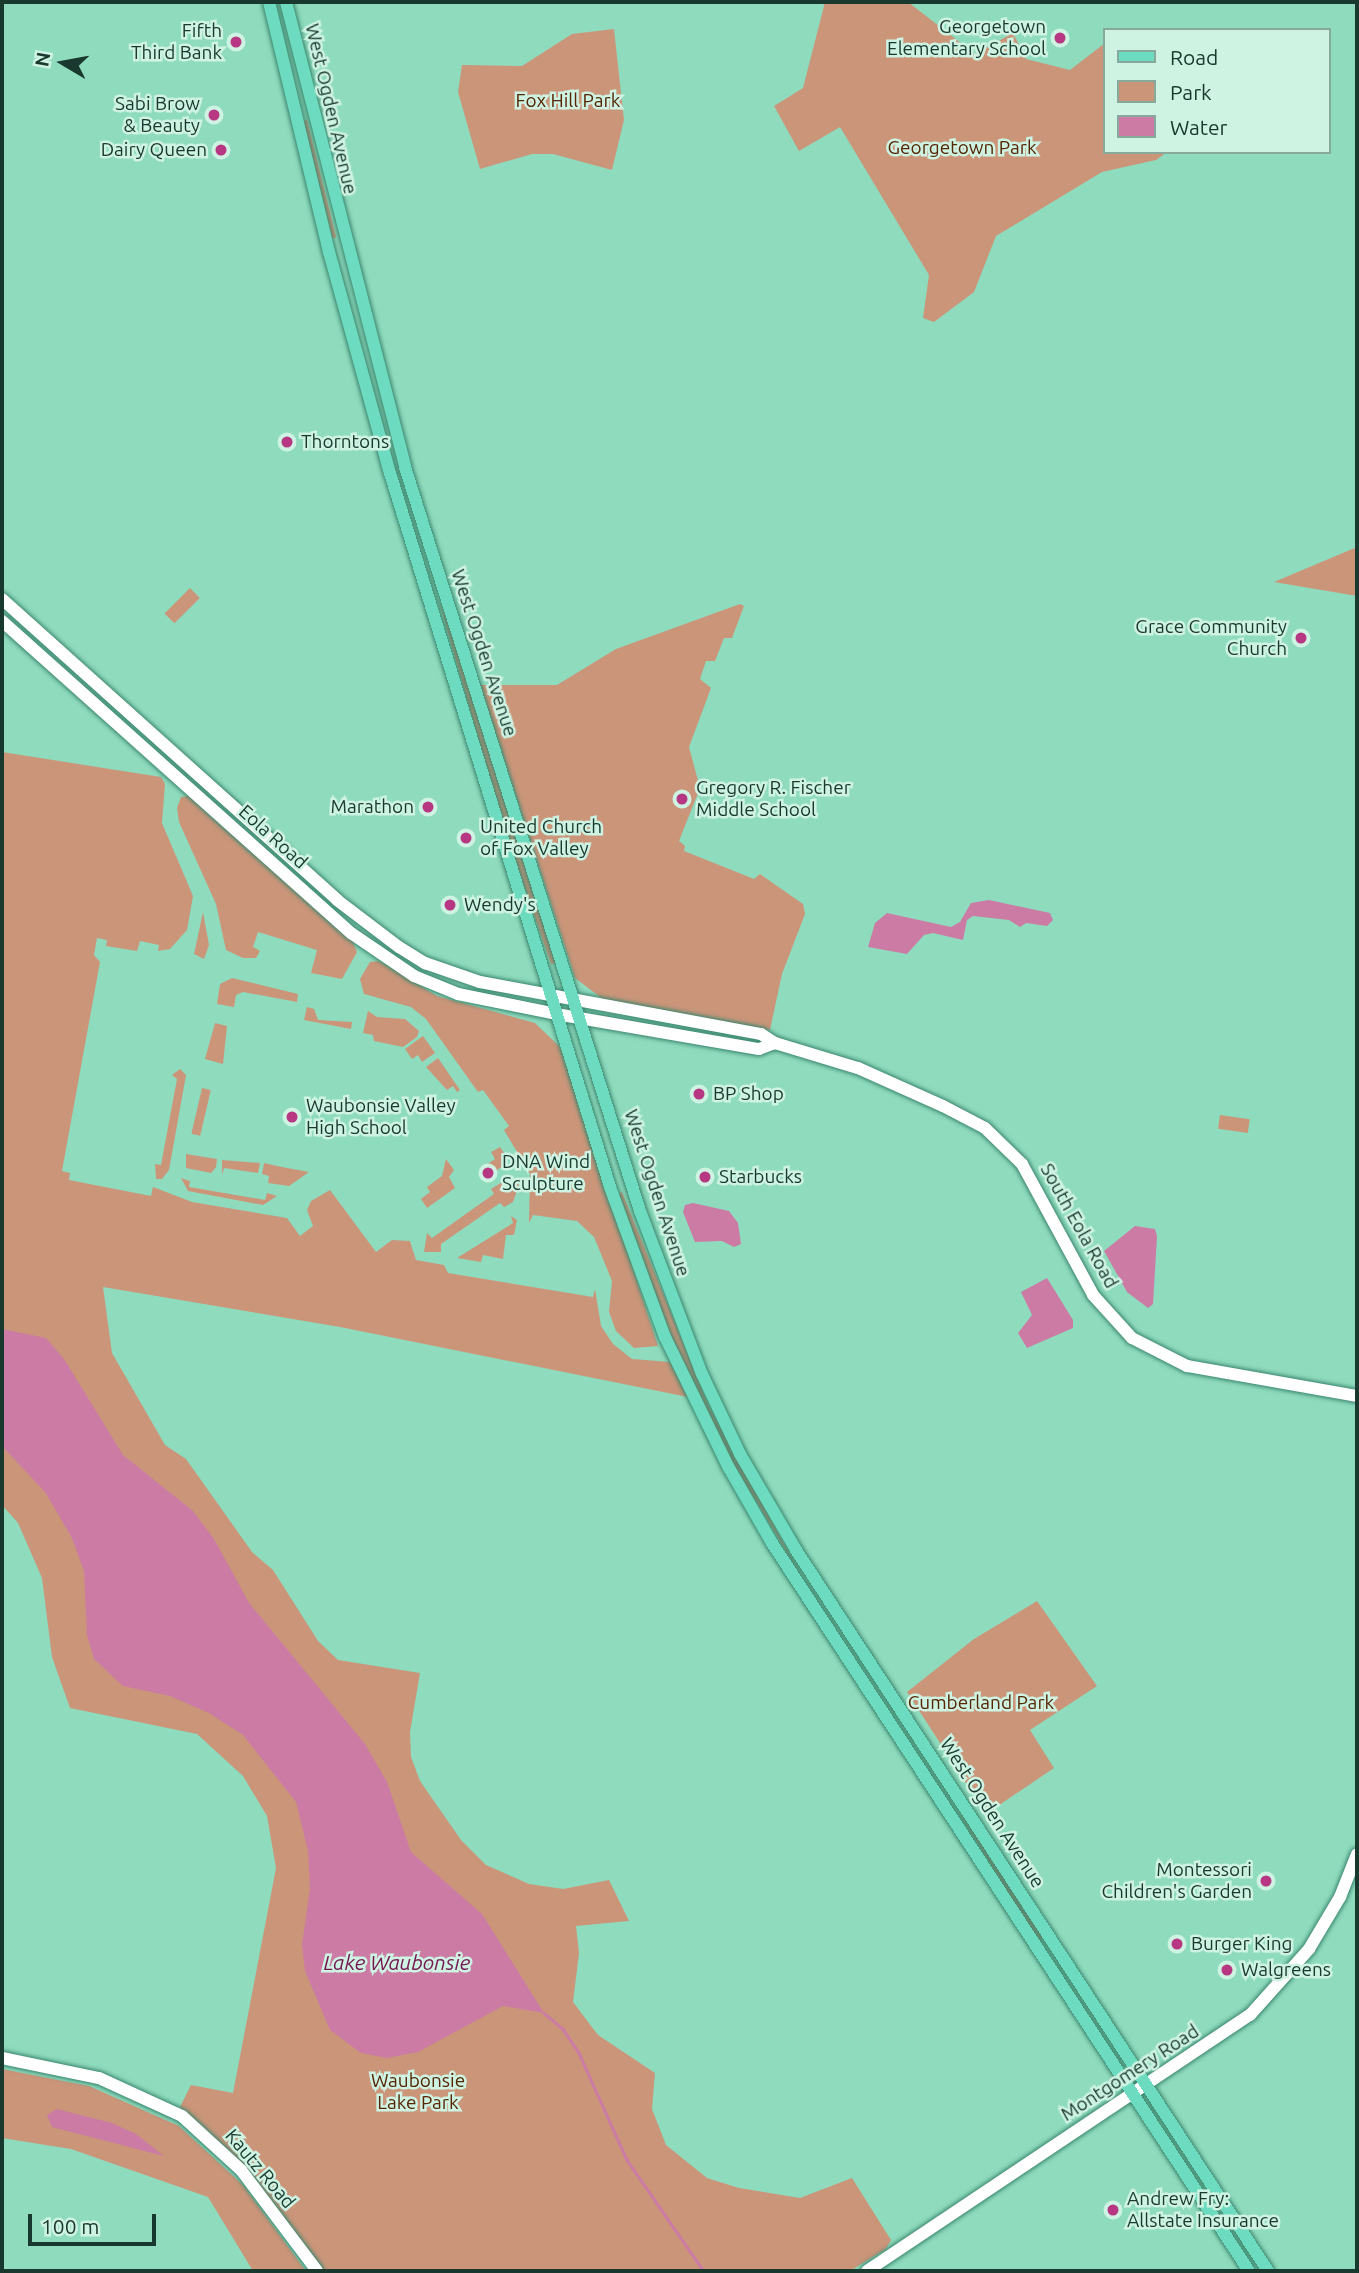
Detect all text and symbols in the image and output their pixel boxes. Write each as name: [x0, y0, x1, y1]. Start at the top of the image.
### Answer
place label: Georgetown Elementary School: [887, 16, 1046, 60]
place label: Fifth Third Bank: [131, 20, 222, 64]
street label: West Ogden Avenue: [300, 22, 362, 196]
north arrow: [28, 28, 98, 98]
legend: [1104, 28, 1331, 154]
marker: Georgetown Elementary School: [1052, 30, 1068, 46]
marker: Fifth Third Bank: [228, 34, 244, 50]
text: Road: [1170, 45, 1218, 69]
text: N: [30, 50, 54, 68]
text: Park: [1170, 80, 1212, 104]
park label: Fox Hill Park: [516, 90, 620, 112]
place label: Sabi Brow & Beauty: [115, 93, 200, 137]
marker: Sabi Brow & Beauty: [206, 107, 222, 123]
text: Water: [1170, 115, 1228, 139]
park label: Georgetown Park: [887, 137, 1037, 159]
place label: Dairy Queen: [101, 139, 207, 161]
marker: Dairy Queen: [213, 142, 229, 158]
place label: Thorntons: [301, 431, 389, 453]
marker: Thorntons: [279, 434, 295, 450]
street label: West Ogden Avenue: [446, 567, 522, 739]
place label: Grace Community Church: [1135, 616, 1287, 660]
marker: Grace Community Church: [1293, 630, 1309, 646]
place label: Gregory R. Fischer Middle School: [696, 777, 851, 821]
marker: Gregory R. Fischer Middle School: [674, 791, 690, 807]
place label: Marathon: [330, 796, 414, 818]
marker: Marathon: [420, 799, 436, 815]
street label: Eola Road: [234, 800, 312, 874]
place label: United Church of Fox Valley: [480, 816, 602, 860]
marker: United Church of Fox Valley: [458, 830, 474, 846]
place label: Wendy's: [464, 894, 536, 916]
marker: Wendy's: [442, 897, 458, 913]
place label: BP Shop: [713, 1083, 784, 1105]
marker: BP Shop: [691, 1086, 707, 1102]
place label: Waubonsie Valley High School: [306, 1095, 456, 1139]
street label: West Ogden Avenue: [619, 1107, 695, 1279]
marker: Waubonsie Valley High School: [284, 1109, 300, 1125]
place label: DNA Wind Sculpture: [502, 1151, 590, 1195]
street label: South Eola Road: [1035, 1160, 1123, 1292]
marker: DNA Wind Sculpture: [480, 1165, 496, 1181]
place label: Starbucks: [719, 1166, 802, 1188]
marker: Starbucks: [697, 1169, 713, 1185]
park label: Cumberland Park: [908, 1692, 1054, 1714]
street label: West Ogden Avenue: [935, 1734, 1049, 1892]
place label: Montessori Children's Garden: [1101, 1859, 1252, 1903]
marker: Montessori Children's Garden: [1258, 1873, 1274, 1889]
place label: Burger King: [1191, 1933, 1292, 1955]
marker: Burger King: [1169, 1936, 1185, 1952]
water label: Lake Waubonsie: [324, 1949, 470, 1975]
place label: Walgreens: [1241, 1959, 1331, 1981]
marker: Walgreens: [1219, 1962, 1235, 1978]
street label: Montgomery Road: [1057, 2020, 1203, 2126]
park label: Waubonsie Lake Park: [371, 2070, 465, 2114]
street label: Kautz Road: [220, 2125, 300, 2213]
place label: Andrew Fry: Allstate Insurance: [1127, 2188, 1279, 2232]
scale bar: [32, 2200, 159, 2244]
marker: Andrew Fry: Allstate Insurance: [1105, 2202, 1121, 2218]
text: 100 m: [41, 2214, 99, 2238]

